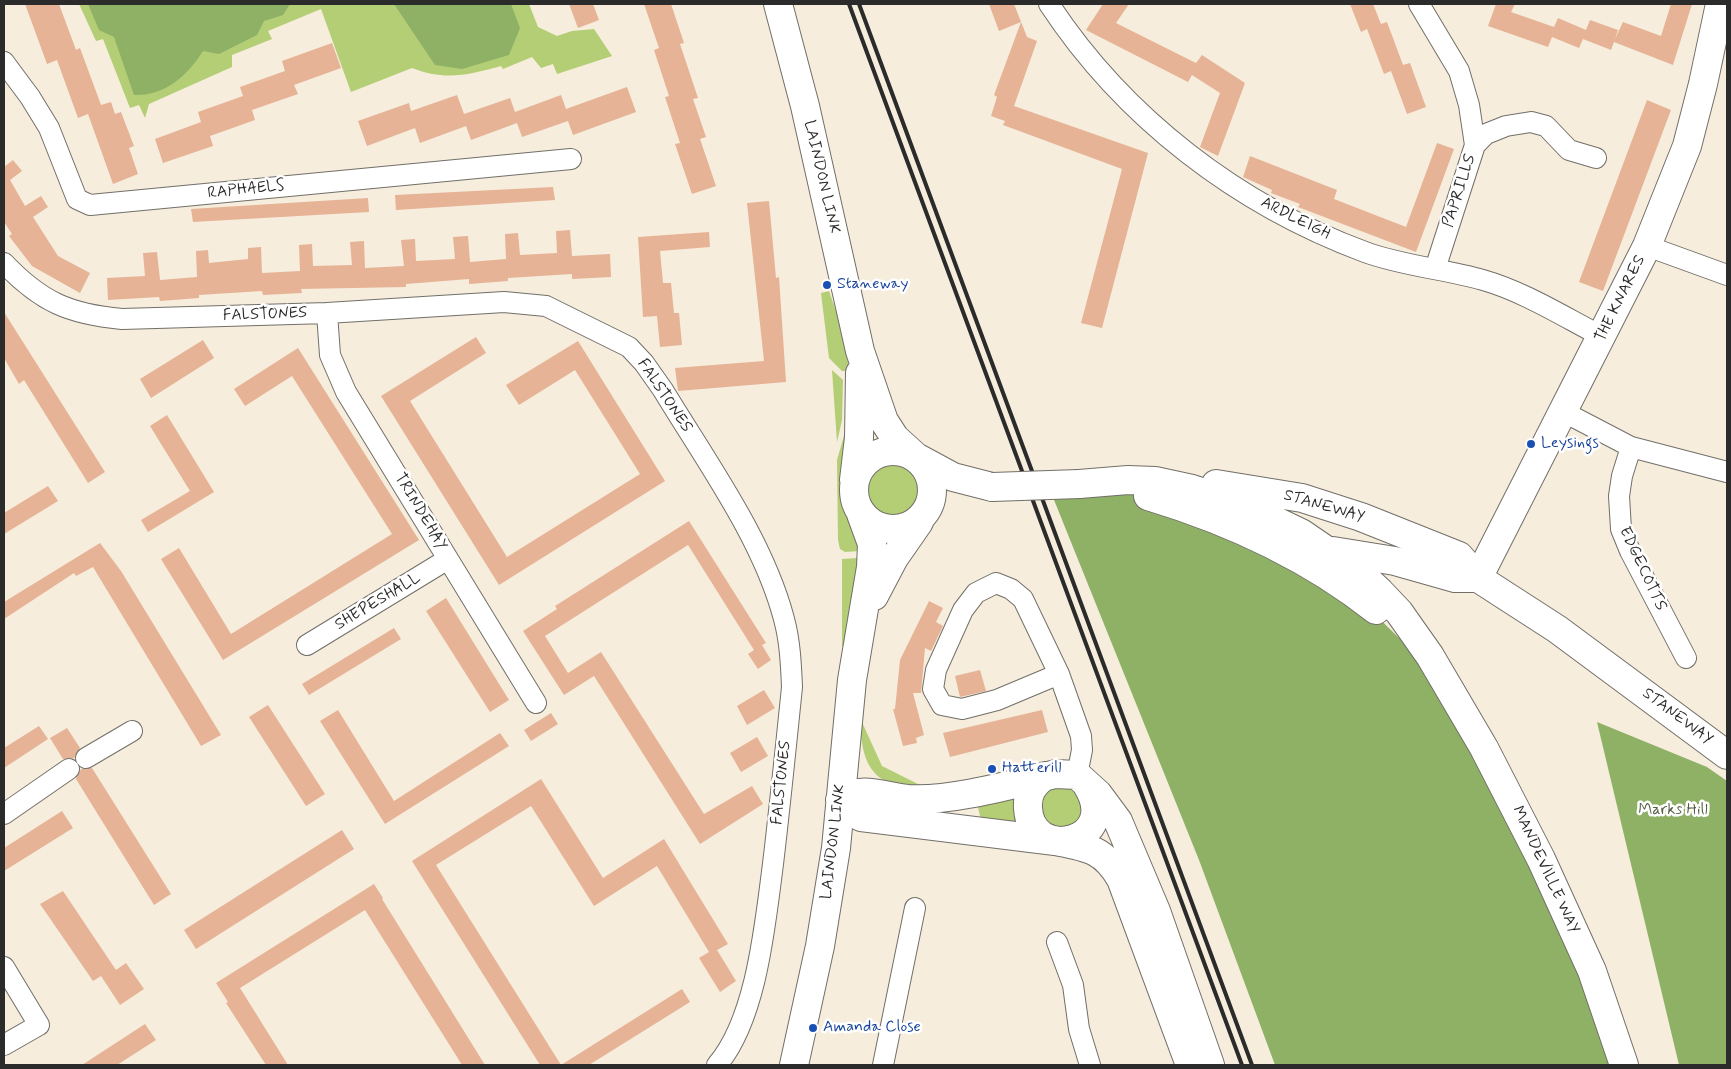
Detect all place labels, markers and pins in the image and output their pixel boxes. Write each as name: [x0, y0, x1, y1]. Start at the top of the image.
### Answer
place label: Staneway: [837, 275, 908, 295]
marker: Staneway: [821, 279, 833, 291]
place label: Leysings: [1541, 434, 1599, 454]
marker: Leysings: [1525, 438, 1537, 450]
place label: Hatterill: [1002, 759, 1061, 779]
marker: Hatterill: [986, 763, 998, 775]
place label: Amanda Close: [823, 1018, 921, 1038]
marker: Amanda Close: [807, 1022, 819, 1034]

